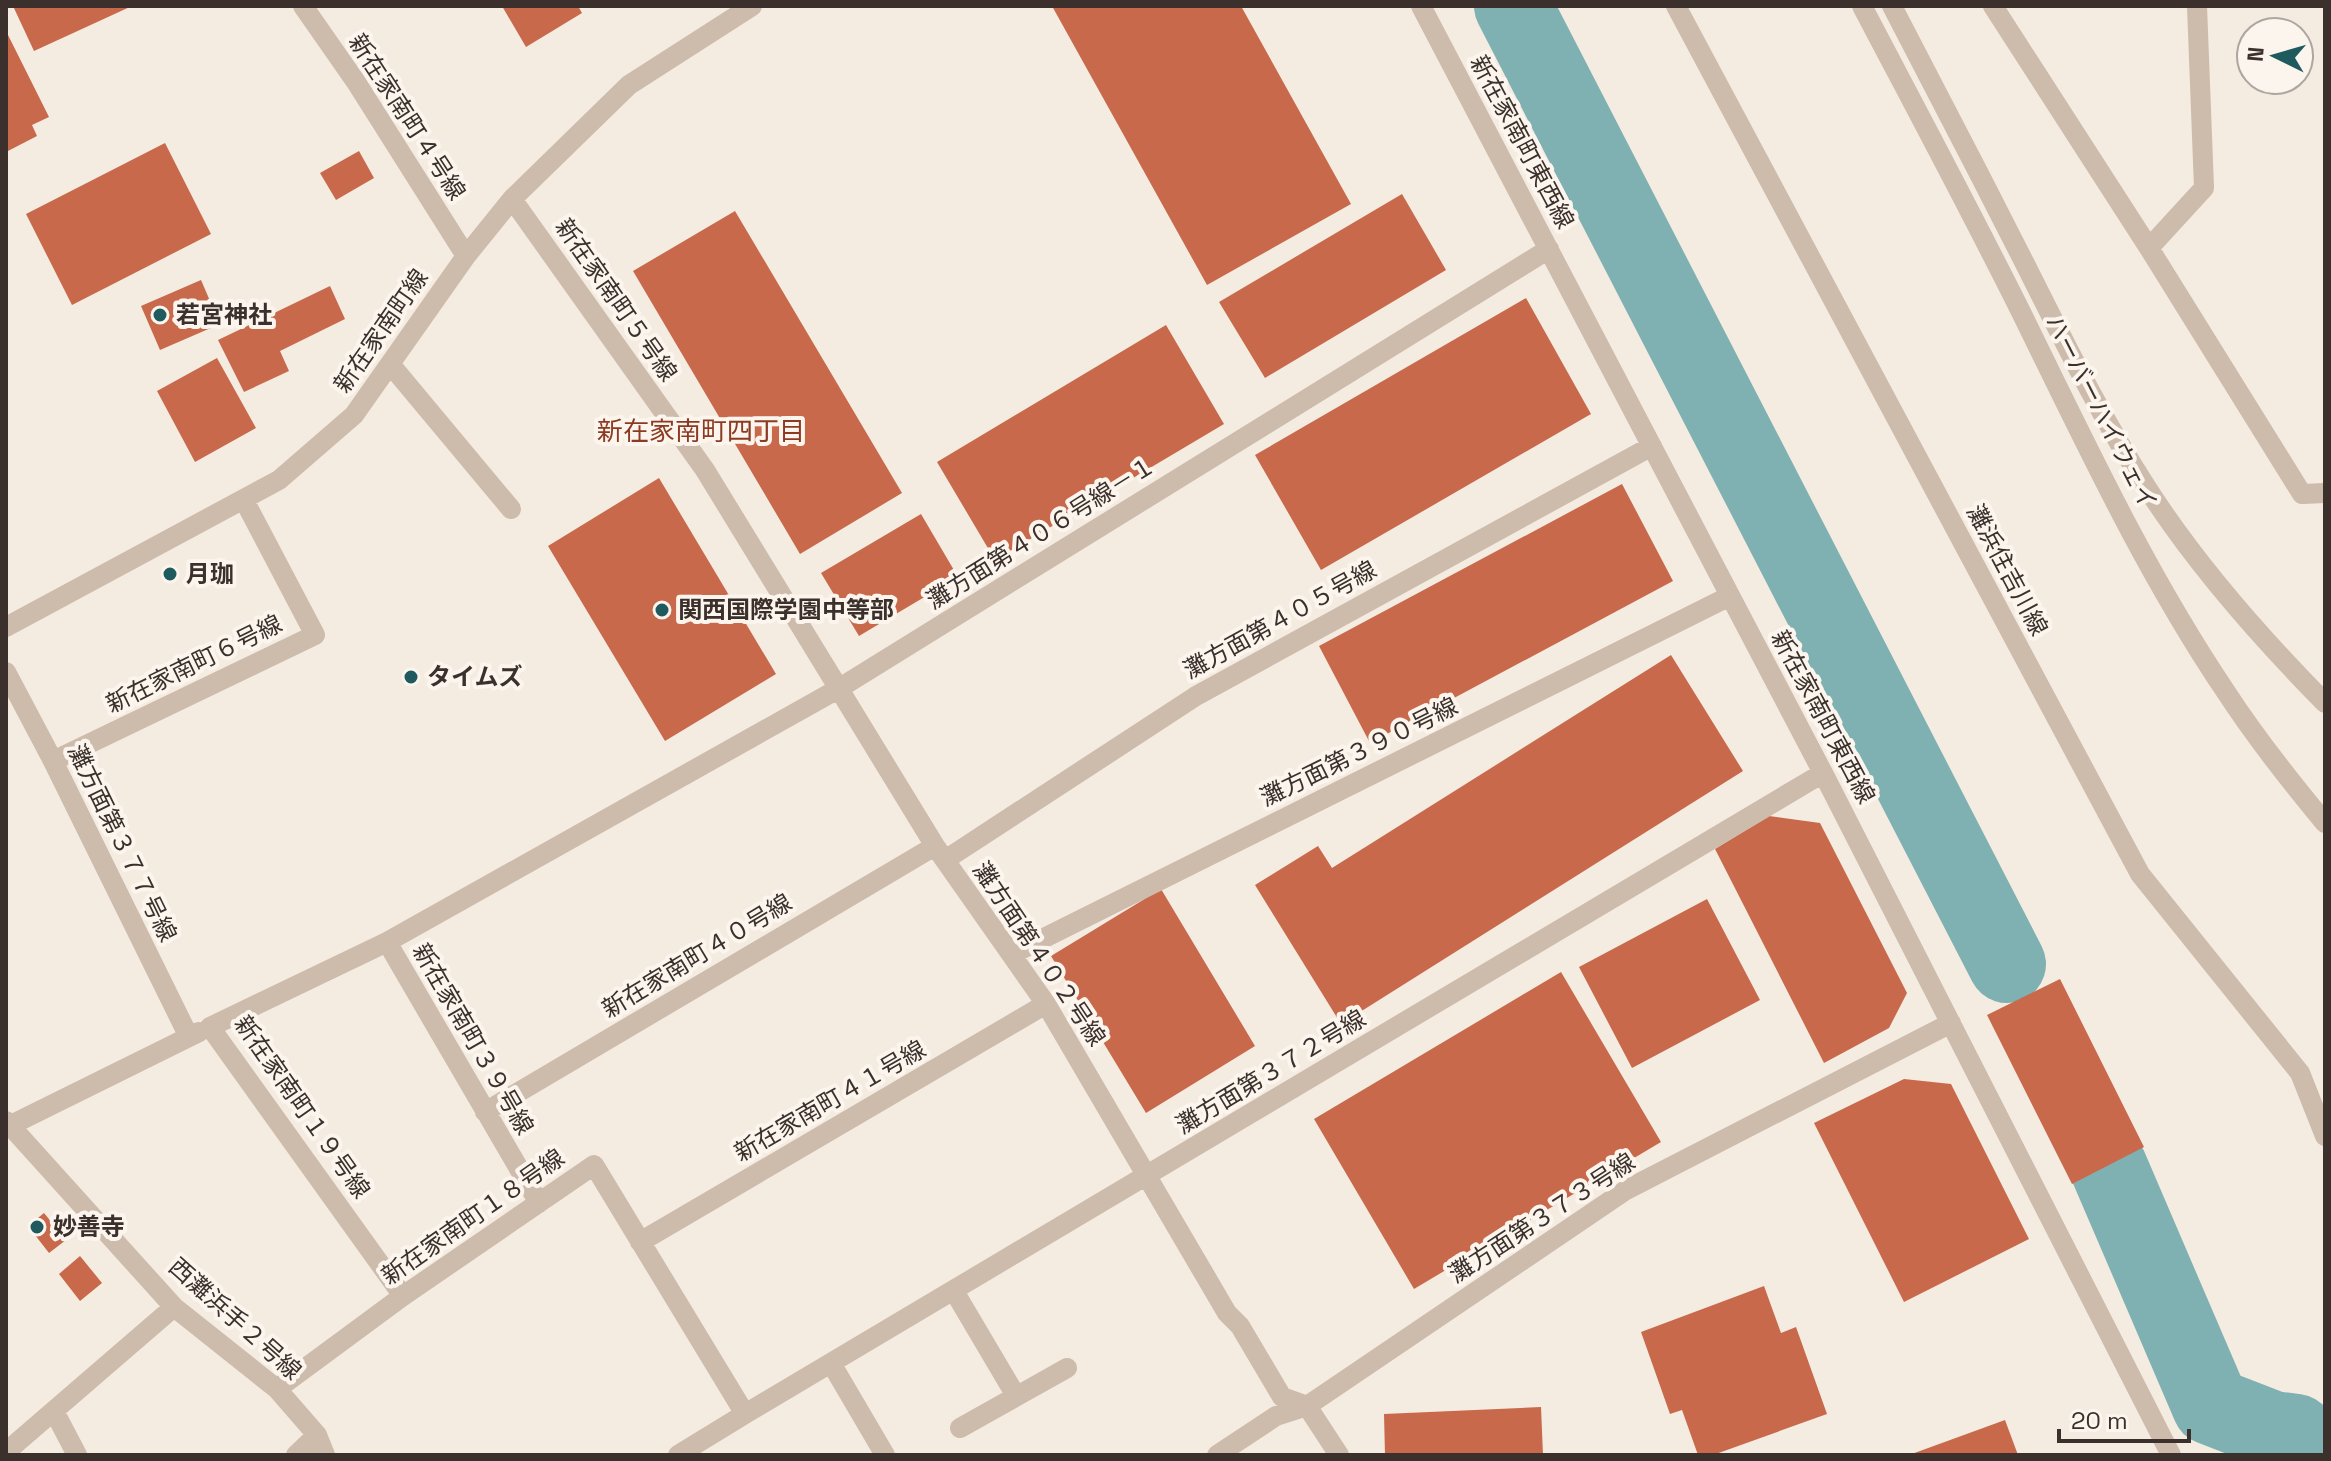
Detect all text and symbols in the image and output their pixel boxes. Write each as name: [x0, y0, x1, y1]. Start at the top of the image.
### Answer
north arrow: [2235, 16, 2315, 96]
street label: 新在家南町４号線: [342, 28, 473, 206]
text: N: [2240, 46, 2270, 63]
street label: 新在家南町東西線: [1464, 50, 1581, 234]
street label: 新在家南町５号線: [549, 212, 684, 387]
street label: 新在家南町線: [327, 263, 435, 399]
place label: 若宮神社: [176, 299, 272, 330]
marker: 若宮神社: [151, 306, 169, 324]
street label: ハーバーハイウェイ: [2039, 309, 2164, 515]
district label: 新在家南町四丁目: [597, 414, 805, 448]
street label: 灘方面第４０６号線－１: [921, 449, 1161, 616]
street label: 灘浜住吉川線: [1960, 499, 2055, 641]
street label: 灘方面第４０５号線: [1178, 554, 1382, 685]
place label: 月珈: [186, 558, 234, 589]
marker: 月珈: [161, 565, 179, 583]
place label: 関西国際学園中等部: [678, 594, 894, 625]
marker: 関西国際学園中等部: [653, 601, 671, 619]
street label: 新在家南町６号線: [101, 608, 287, 720]
street label: 新在家南町東西線: [1765, 625, 1882, 809]
place label: タイムズ: [427, 661, 523, 692]
marker: タイムズ: [402, 668, 420, 686]
street label: 灘方面第３９０号線: [1255, 690, 1463, 813]
street label: 灘方面第３７７号線: [61, 739, 184, 947]
street label: 灘方面第４０２号線: [966, 856, 1113, 1052]
street label: 新在家南町４０号線: [596, 887, 797, 1024]
street label: 新在家南町３９号線: [406, 937, 541, 1140]
street label: 灘方面第３７２号線: [1170, 1003, 1371, 1140]
street label: 新在家南町１９号線: [228, 1009, 377, 1204]
street label: 新在家南町４１号線: [728, 1033, 931, 1168]
street label: 新在家南町１８号線: [375, 1142, 570, 1291]
street label: 灘方面第３７３号線: [1443, 1146, 1641, 1289]
place label: 妙善寺: [53, 1211, 125, 1242]
marker: 妙善寺: [28, 1218, 46, 1236]
street label: 西灘浜手２号線: [163, 1251, 308, 1386]
scale bar: [2059, 1393, 2189, 1443]
text: 20 m: [2071, 1405, 2128, 1436]

